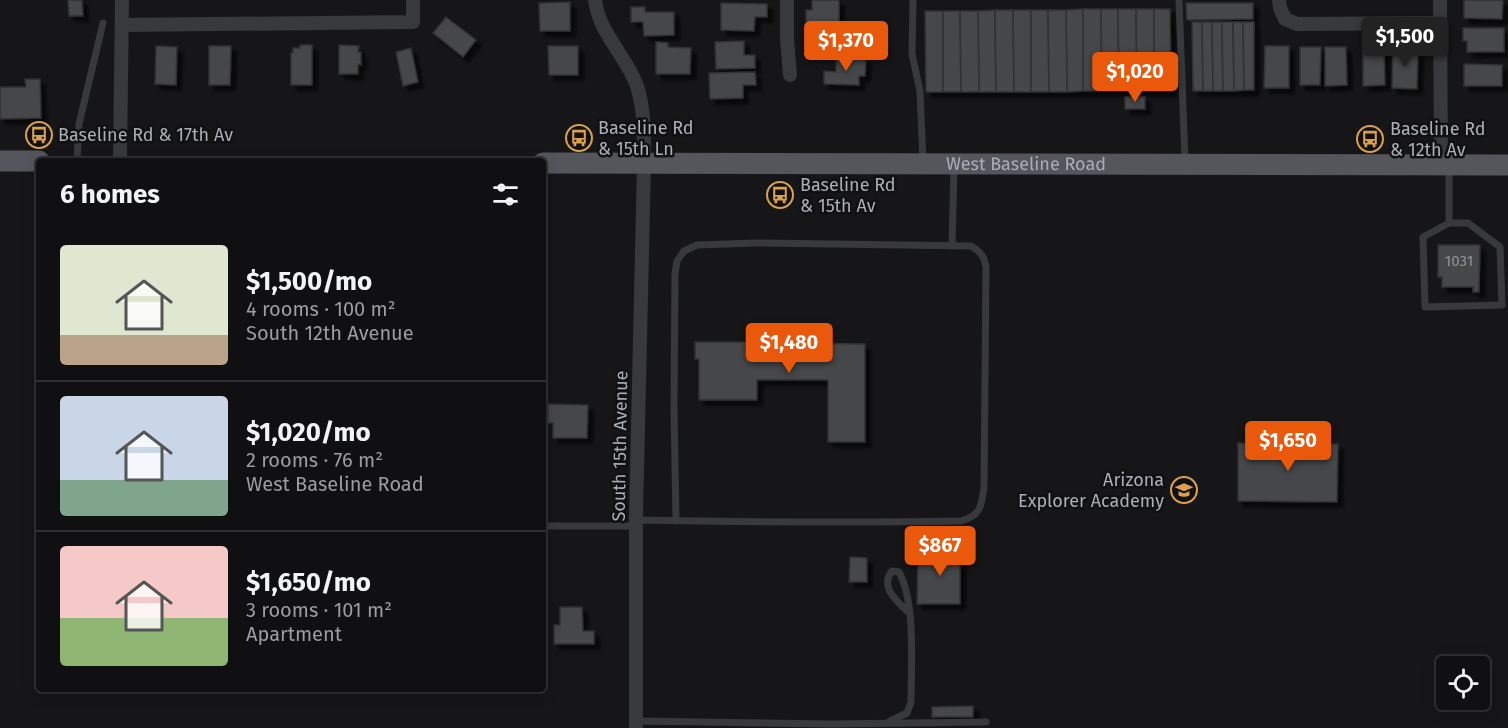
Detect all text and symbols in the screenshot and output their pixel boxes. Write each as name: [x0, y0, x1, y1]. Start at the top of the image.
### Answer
pin: $1,500: [1356, 17, 1454, 68]
pin: $1,370: [797, 21, 895, 72]
text: $1,500: [1376, 24, 1434, 48]
text: $1,370: [818, 28, 874, 52]
pin: $1,020: [1086, 52, 1184, 103]
text: $1,020: [1106, 59, 1164, 83]
place label: Baseline Rd & 15th Ln: [598, 117, 694, 160]
place label: Baseline Rd & 12th Av: [1390, 118, 1486, 161]
bus stop icon: Baseline Rd & 17th Av: [24, 120, 54, 150]
bus stop icon: Baseline Rd & 15th Ln: [564, 123, 594, 153]
place label: Baseline Rd & 17th Av: [58, 124, 233, 146]
bus stop icon: Baseline Rd & 12th Av: [1355, 124, 1385, 154]
street label: West Baseline Road: [946, 153, 1106, 175]
place label: Baseline Rd & 15th Av: [800, 174, 896, 217]
icon: filters: [489, 178, 522, 211]
text: 6 homes: [60, 179, 160, 210]
bus stop icon: Baseline Rd & 15th Av: [765, 180, 795, 210]
house number: 1031: [1445, 252, 1473, 270]
text: $1,500/mo: [246, 266, 372, 297]
icon: home: [108, 269, 180, 341]
text: 4 rooms · 100 m²: [246, 297, 396, 321]
text: South 12th Avenue: [246, 321, 414, 345]
pin: $1,480: [740, 323, 838, 374]
text: $1,480: [760, 330, 818, 354]
street label: South 15th Avenue: [608, 370, 632, 522]
text: $1,020/mo: [246, 417, 371, 448]
icon: home: [108, 420, 180, 492]
pin: $1,650: [1239, 421, 1337, 472]
text: $1,650: [1259, 428, 1317, 452]
text: 2 rooms · 76 m²: [246, 448, 383, 472]
place label: Arizona Explorer Academy: [1018, 469, 1164, 512]
text: West Baseline Road: [246, 472, 424, 496]
school or university icon: Arizona Explorer Academy: [1169, 475, 1199, 505]
pin: $867: [904, 526, 976, 577]
text: $867: [919, 533, 961, 557]
text: $1,650/mo: [246, 567, 371, 598]
icon: home: [108, 570, 180, 642]
text: 3 rooms · 101 m²: [246, 598, 392, 622]
text: Apartment: [246, 622, 342, 646]
map controls: [1436, 656, 1490, 710]
button: locate: [1436, 656, 1490, 710]

